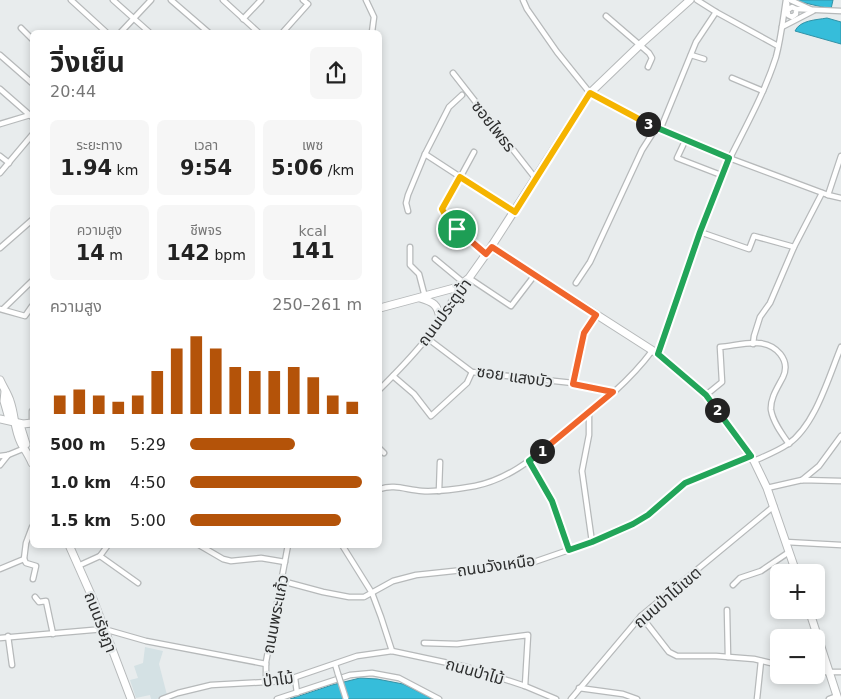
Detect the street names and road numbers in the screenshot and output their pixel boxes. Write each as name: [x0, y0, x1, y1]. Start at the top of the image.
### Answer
street label: ซอยไพธร: [468, 97, 520, 156]
street label: ถนนประตูม้า: [414, 275, 475, 350]
street label: ซอย แสงบัว: [476, 362, 554, 391]
street label: ถนนวังเหนือ: [456, 551, 536, 580]
street label: ถนนป่าไม้เขต: [630, 563, 705, 632]
street label: ถนนพระแก้ว: [259, 573, 292, 655]
street label: ถนนรัษฎา: [80, 589, 121, 655]
street label: ถนนป่าไม้: [443, 654, 506, 689]
street label: ป่าไม้: [261, 668, 295, 691]

